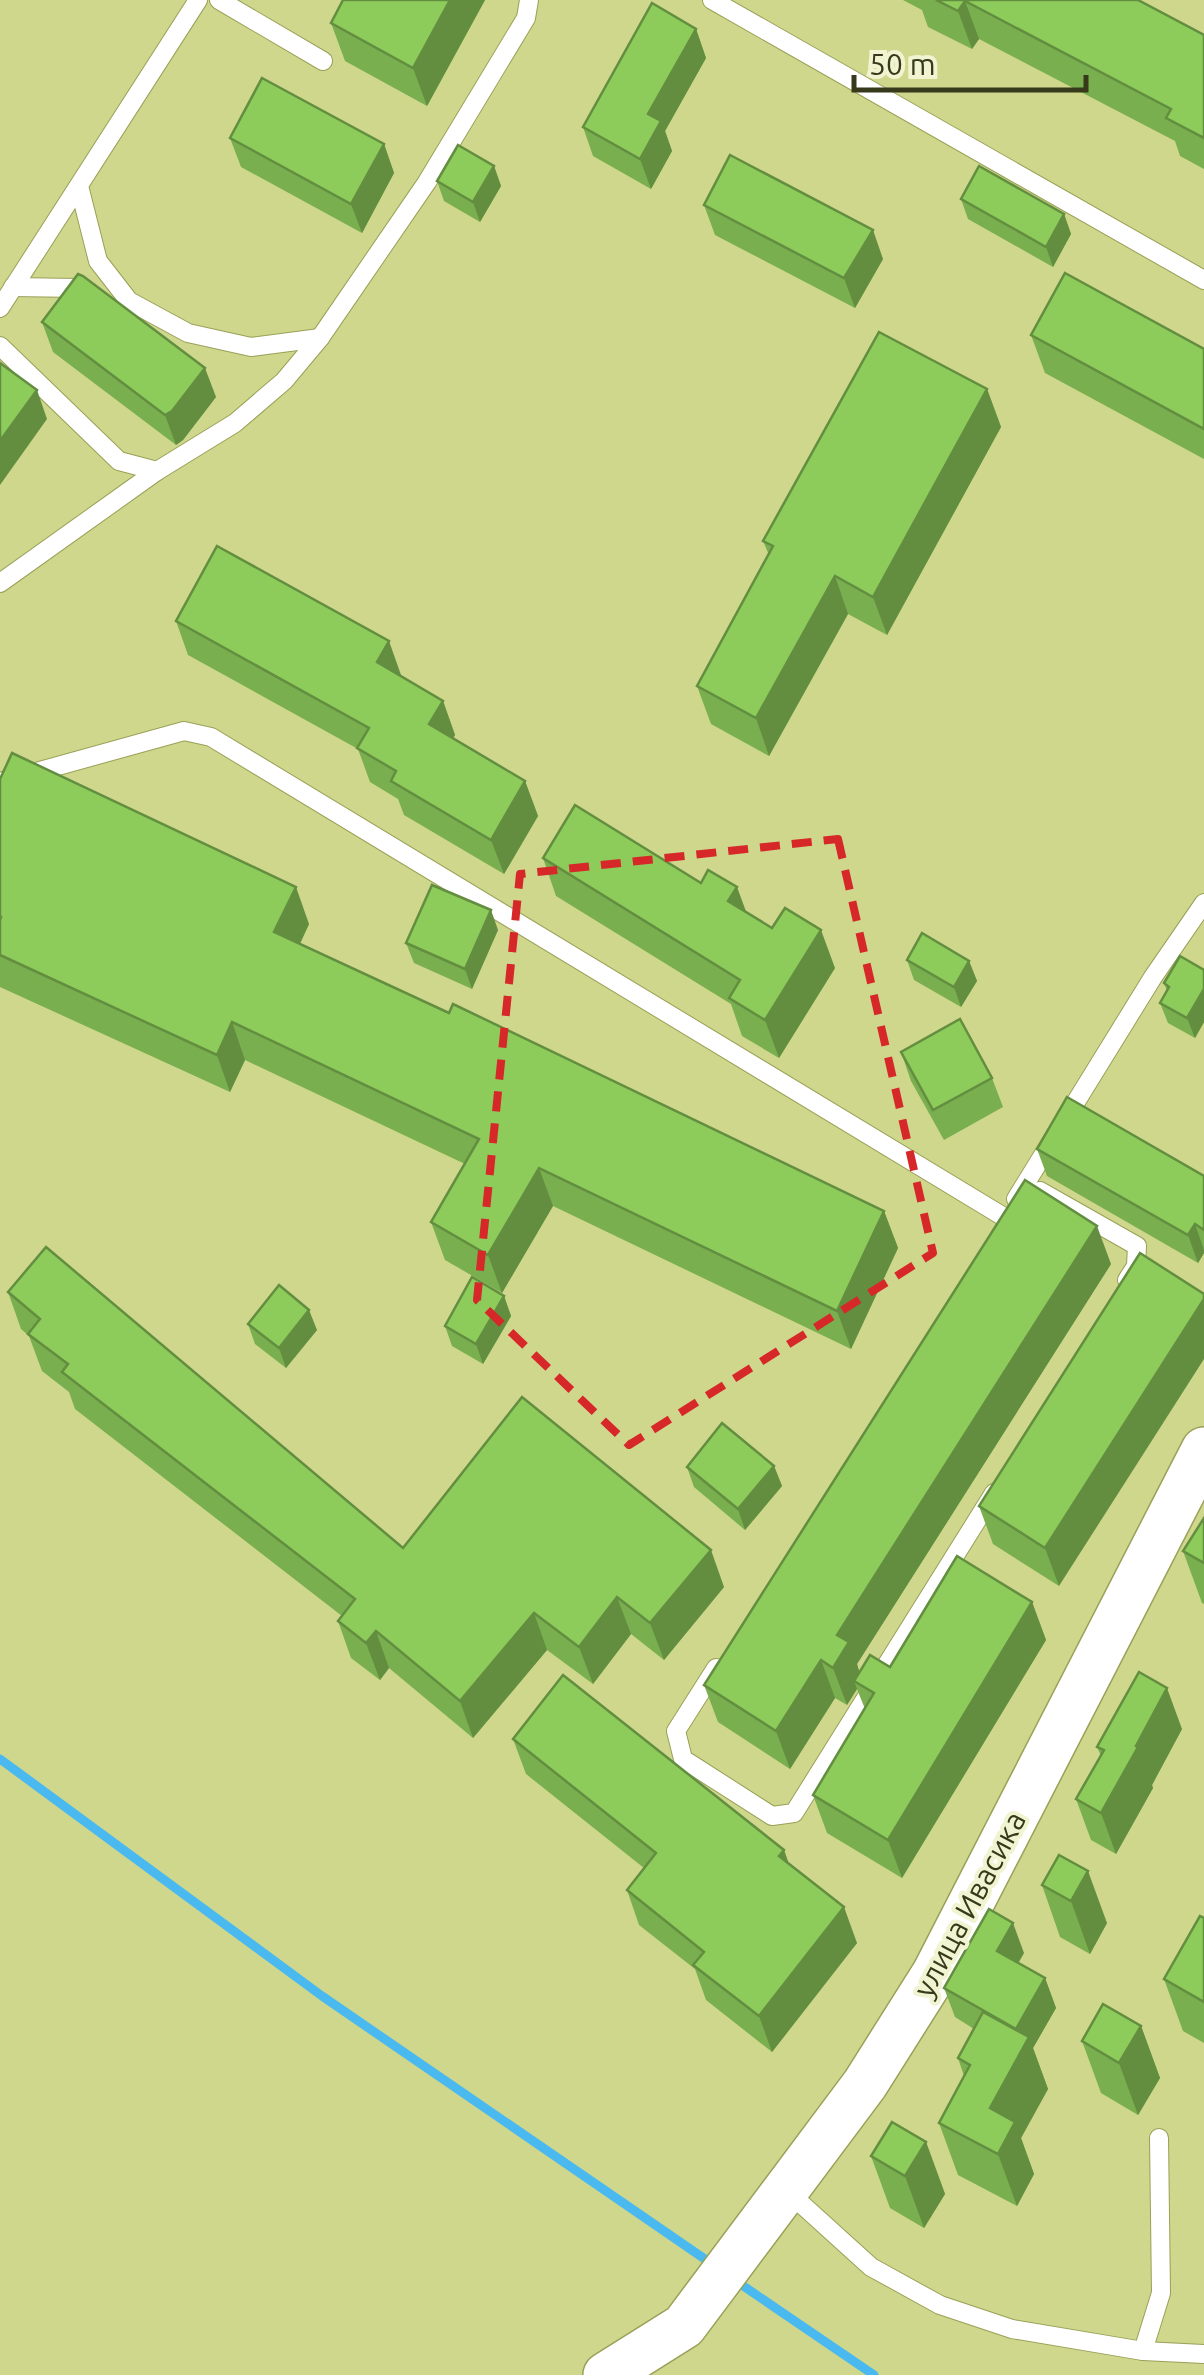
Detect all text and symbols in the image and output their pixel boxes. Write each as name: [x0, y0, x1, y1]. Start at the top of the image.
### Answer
scale bar: [854, 30, 1086, 92]
text: 50 m: [869, 47, 936, 81]
street label: улица Ивасика: [906, 1806, 1032, 2002]

